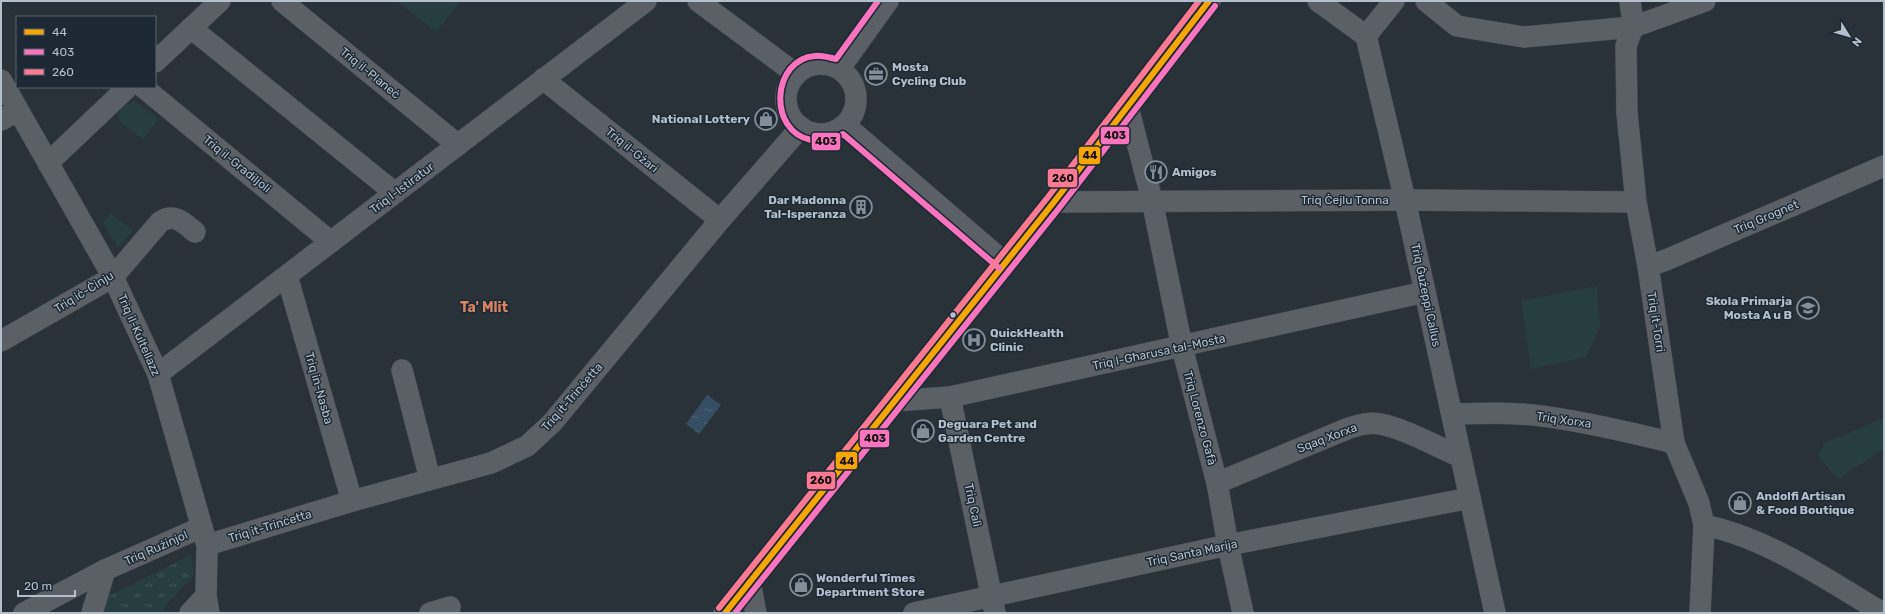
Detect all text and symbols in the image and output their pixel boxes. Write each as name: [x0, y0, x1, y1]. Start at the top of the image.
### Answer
legend: [16, 16, 156, 88]
north arrow: [1829, 16, 1869, 56]
text: 44: [52, 25, 67, 39]
text: N: [1849, 35, 1864, 49]
text: 403: [52, 45, 74, 59]
street label: Triq il-Planeċ: [337, 45, 403, 102]
place label: Mosta Cycling Club: [892, 60, 967, 88]
office icon: Mosta Cycling Club: [863, 61, 889, 87]
text: 260: [52, 65, 74, 79]
shop icon: National Lottery: [753, 106, 779, 132]
place label: National Lottery: [652, 112, 750, 126]
street label: Triq il-Gżari: [603, 125, 661, 175]
line badge: 403: [1100, 126, 1130, 145]
text: 403: [1104, 129, 1126, 142]
street label: Triq il-Gradiljoli: [200, 132, 274, 196]
line badge: 403: [811, 132, 841, 151]
text: 403: [815, 135, 837, 148]
line badge: 44: [1078, 146, 1101, 165]
text: 44: [1082, 149, 1098, 162]
street label: Triq l-Istiratur: [367, 159, 437, 217]
restaurant icon: Amigos: [1143, 159, 1169, 185]
place label: Amigos: [1172, 165, 1217, 179]
line badge: 260: [1047, 168, 1078, 188]
text: 260: [1052, 172, 1074, 185]
place label: Dar Madonna Tal-Isperanza: [764, 193, 846, 221]
street label: Triq Ċejlu Tonna: [1301, 193, 1389, 207]
building icon: Dar Madonna Tal-Isperanza: [848, 194, 874, 220]
street label: Triq Grognet: [1732, 197, 1801, 237]
street label: Triq Ġużeppi Callus: [1408, 242, 1444, 348]
street label: Triq iċ-Ċinju: [52, 268, 116, 316]
street label: Triq it-Torri: [1644, 291, 1668, 353]
street label: Triq il-Kultellazz: [115, 292, 163, 378]
place label: Skola Primarja Mosta A u B: [1706, 294, 1792, 322]
school or university icon: Skola Primarja Mosta A u B: [1795, 295, 1821, 321]
district label: Ta' Mlit: [460, 299, 508, 316]
unlabelled marker: [948, 310, 958, 320]
place label: QuickHealth Clinic: [990, 326, 1064, 354]
hospital icon: QuickHealth Clinic: [961, 327, 987, 353]
street label: Triq l-Għarusa tal-Mosta: [1091, 331, 1227, 373]
street label: Triq in-Nasba: [302, 350, 336, 426]
street label: Triq it-Trinċetta: [538, 360, 606, 434]
street label: Triq Lorenzo Gafà: [1181, 369, 1219, 467]
street label: Triq Xorxa: [1536, 409, 1592, 431]
place label: Deguara Pet and Garden Centre: [938, 417, 1037, 445]
shop icon: Deguara Pet and Garden Centre: [910, 418, 936, 444]
street label: Sqaq Xorxa: [1295, 420, 1359, 456]
line badge: 403: [859, 429, 890, 448]
text: 403: [864, 432, 886, 445]
line badge: 44: [835, 451, 858, 470]
text: 44: [839, 455, 855, 468]
line badge: 260: [806, 471, 836, 490]
text: 260: [810, 474, 832, 487]
street label: Triq Calì: [962, 482, 984, 528]
place label: Andolfi Artisan & Food Boutique: [1756, 489, 1854, 517]
shop icon: Andolfi Artisan & Food Boutique: [1727, 490, 1753, 516]
street label: Triq it-Trinċetta: [227, 507, 313, 545]
street label: Triq Rużinjol: [122, 528, 190, 568]
street label: Triq Santa Marija: [1145, 537, 1239, 569]
place label: Wonderful Times Department Store: [816, 571, 925, 599]
scale bar: [18, 572, 75, 598]
shop icon: Wonderful Times Department Store: [788, 572, 814, 598]
text: 20 m: [24, 579, 52, 593]

